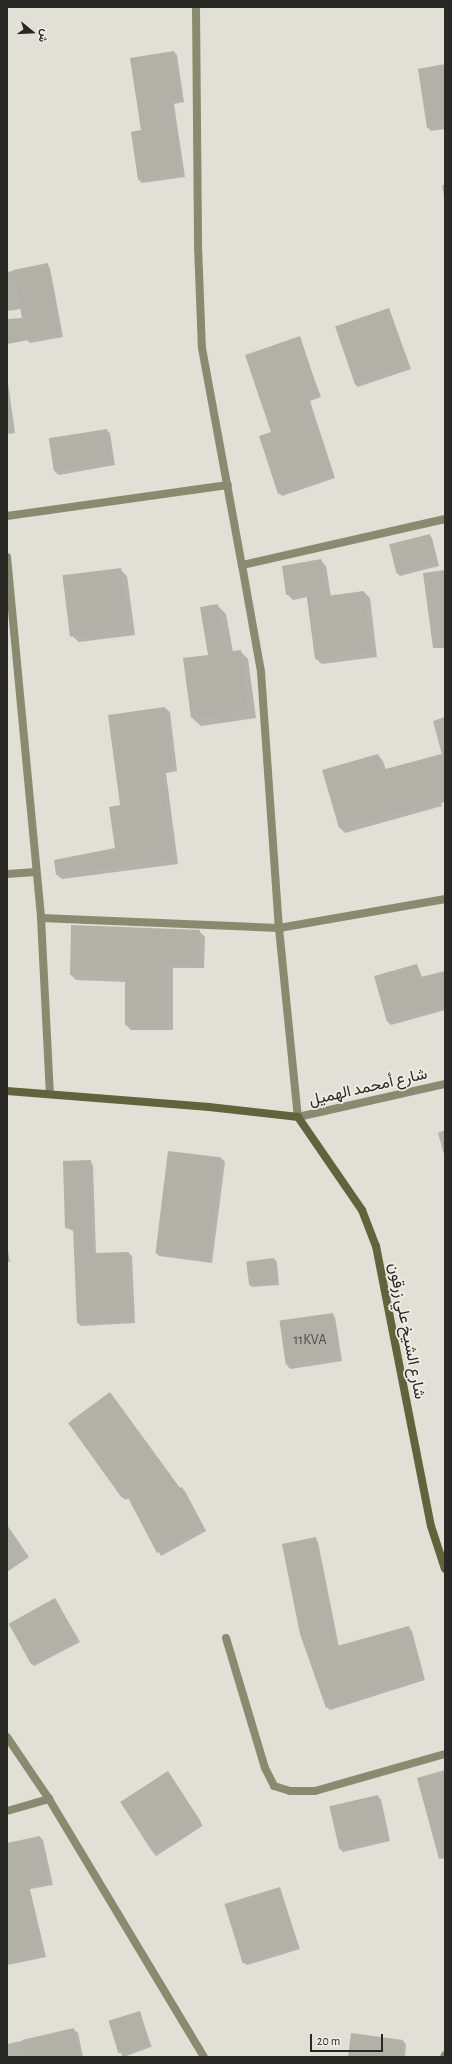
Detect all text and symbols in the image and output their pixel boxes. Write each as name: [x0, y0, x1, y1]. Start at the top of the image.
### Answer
north arrow: [12, 12, 52, 52]
text: ش: [37, 28, 51, 44]
street label: شارع أمحمد الهميل: [307, 1064, 429, 1110]
street label: شارع الشيخ علي زرقون: [384, 1261, 430, 1401]
house number: 11KVA: [294, 1332, 326, 1348]
scale bar: [312, 2026, 385, 2052]
text: 20 m: [317, 2035, 340, 2047]

